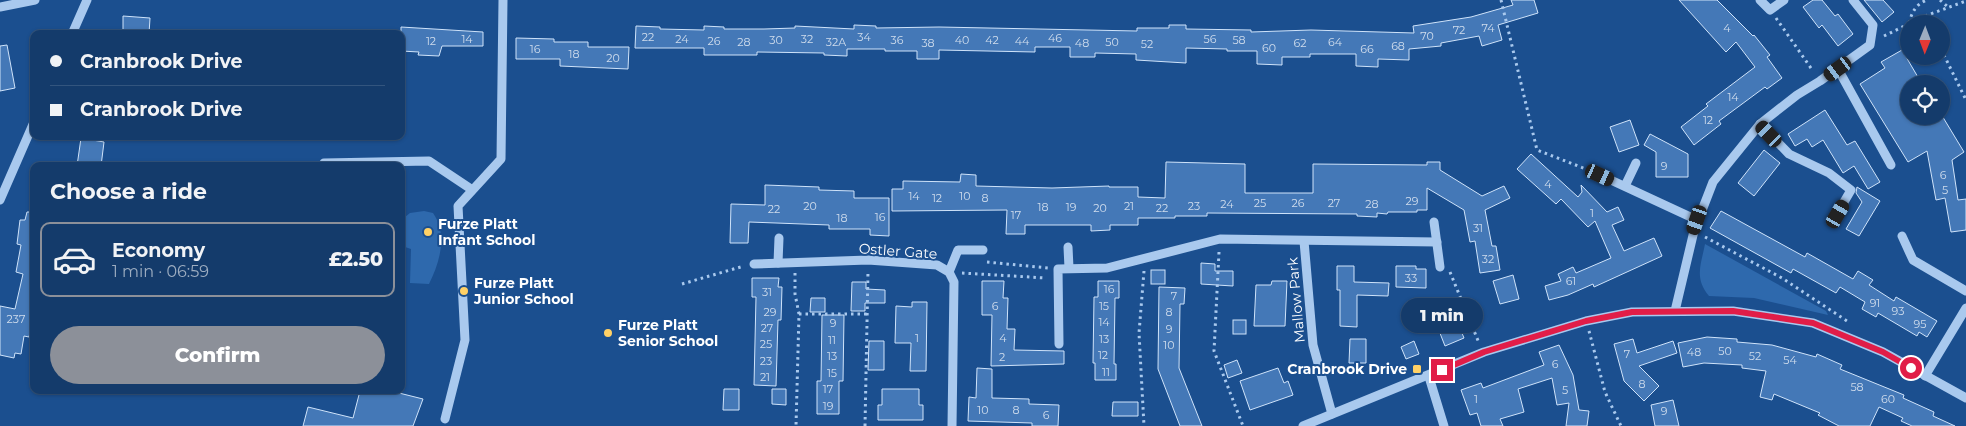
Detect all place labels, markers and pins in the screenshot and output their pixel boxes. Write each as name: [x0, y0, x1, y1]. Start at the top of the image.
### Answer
place label: Furze Platt Infant School: [438, 215, 535, 249]
marker: Furze Platt Infant School: [422, 226, 434, 238]
place label: Furze Platt Junior School: [473, 274, 574, 308]
marker: Furze Platt Junior School: [458, 285, 470, 297]
place label: Furze Platt Senior School: [618, 316, 718, 350]
marker: Furze Platt Senior School: [602, 327, 614, 339]
place label: Cranbrook Drive: [1287, 360, 1407, 378]
marker: Cranbrook Drive: [1411, 363, 1423, 375]

